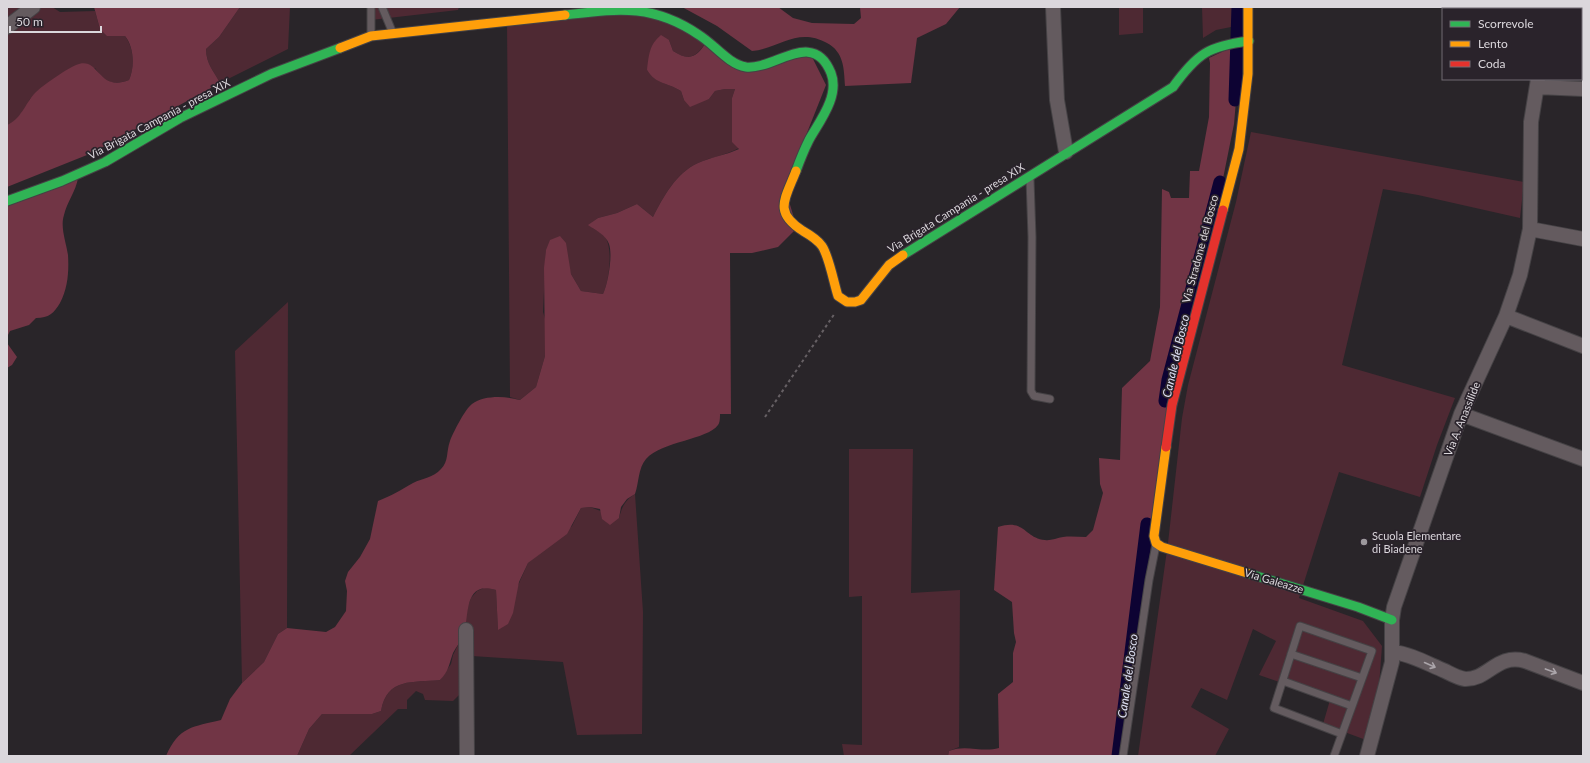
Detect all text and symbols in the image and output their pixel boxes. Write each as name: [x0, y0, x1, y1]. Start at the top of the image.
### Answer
scale bar: [10, 8, 101, 34]
legend: [1442, 8, 1582, 80]
text: 50 m: [16, 14, 43, 29]
text: Scorrevole: [1478, 16, 1534, 31]
text: Lento: [1478, 36, 1508, 51]
text: Coda: [1478, 56, 1505, 71]
street label: Via Brigata Campania - presa XIX: [86, 75, 233, 162]
street label: Via Brigata Campania - presa XIX: [885, 159, 1027, 255]
street label: Via Stradone del Bosco: [1179, 193, 1220, 304]
water label: Canale del Bosco: [1159, 313, 1192, 399]
street label: Via A. Anassilide: [1441, 380, 1482, 458]
place label: Scuola Elementare di Biadene: [1372, 529, 1461, 555]
marker: Scuola Elementare di Biadene: [1359, 537, 1369, 547]
street label: Via Galeazze: [1243, 565, 1306, 596]
water label: Canale del Bosco: [1114, 633, 1141, 719]
one-way arrow: [1424, 662, 1436, 669]
one-way arrow: [1544, 668, 1557, 675]

